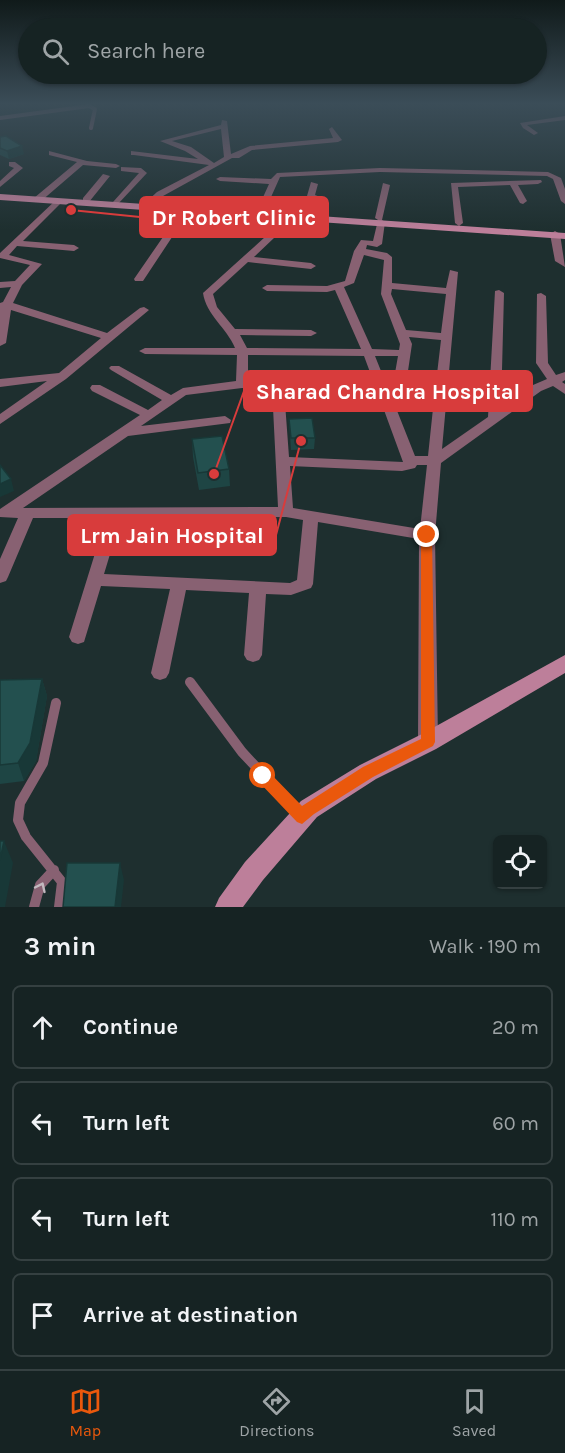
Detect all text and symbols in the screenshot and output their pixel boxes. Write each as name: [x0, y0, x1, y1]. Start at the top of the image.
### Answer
search box: [18, 18, 547, 84]
icon: search: [39, 35, 72, 68]
text: Search here: [87, 38, 205, 64]
callout: Dr Robert Clinic: [140, 197, 328, 237]
text: Dr Robert Clinic: [152, 205, 316, 231]
callout: Sharad Chandra Hospital: [244, 371, 532, 411]
text: Sharad Chandra Hospital: [256, 379, 520, 405]
callout: Lrm Jain Hospital: [68, 515, 276, 555]
route end: [413, 521, 439, 547]
text: Lrm Jain Hospital: [80, 523, 264, 549]
route start: [249, 762, 275, 788]
map controls: [493, 835, 547, 889]
button: locate: [493, 835, 547, 889]
one-way arrow: [34, 882, 46, 893]
text: 3 min: [24, 931, 96, 962]
text: Walk · 190 m: [429, 935, 541, 958]
icon: ahead: [26, 1011, 59, 1044]
text: Continue: [83, 1014, 178, 1040]
text: 20 m: [492, 1016, 539, 1039]
icon: left: [26, 1107, 59, 1140]
text: Turn left: [83, 1110, 170, 1136]
text: 60 m: [492, 1112, 539, 1135]
icon: left: [26, 1203, 59, 1236]
text: Turn left: [83, 1206, 170, 1232]
text: 110 m: [490, 1208, 539, 1231]
icon: arrive: [26, 1299, 59, 1332]
text: Arrive at destination: [83, 1302, 298, 1328]
tab: Map: [69, 1385, 102, 1440]
tab: Directions: [239, 1385, 314, 1440]
tab: Saved: [452, 1385, 496, 1440]

